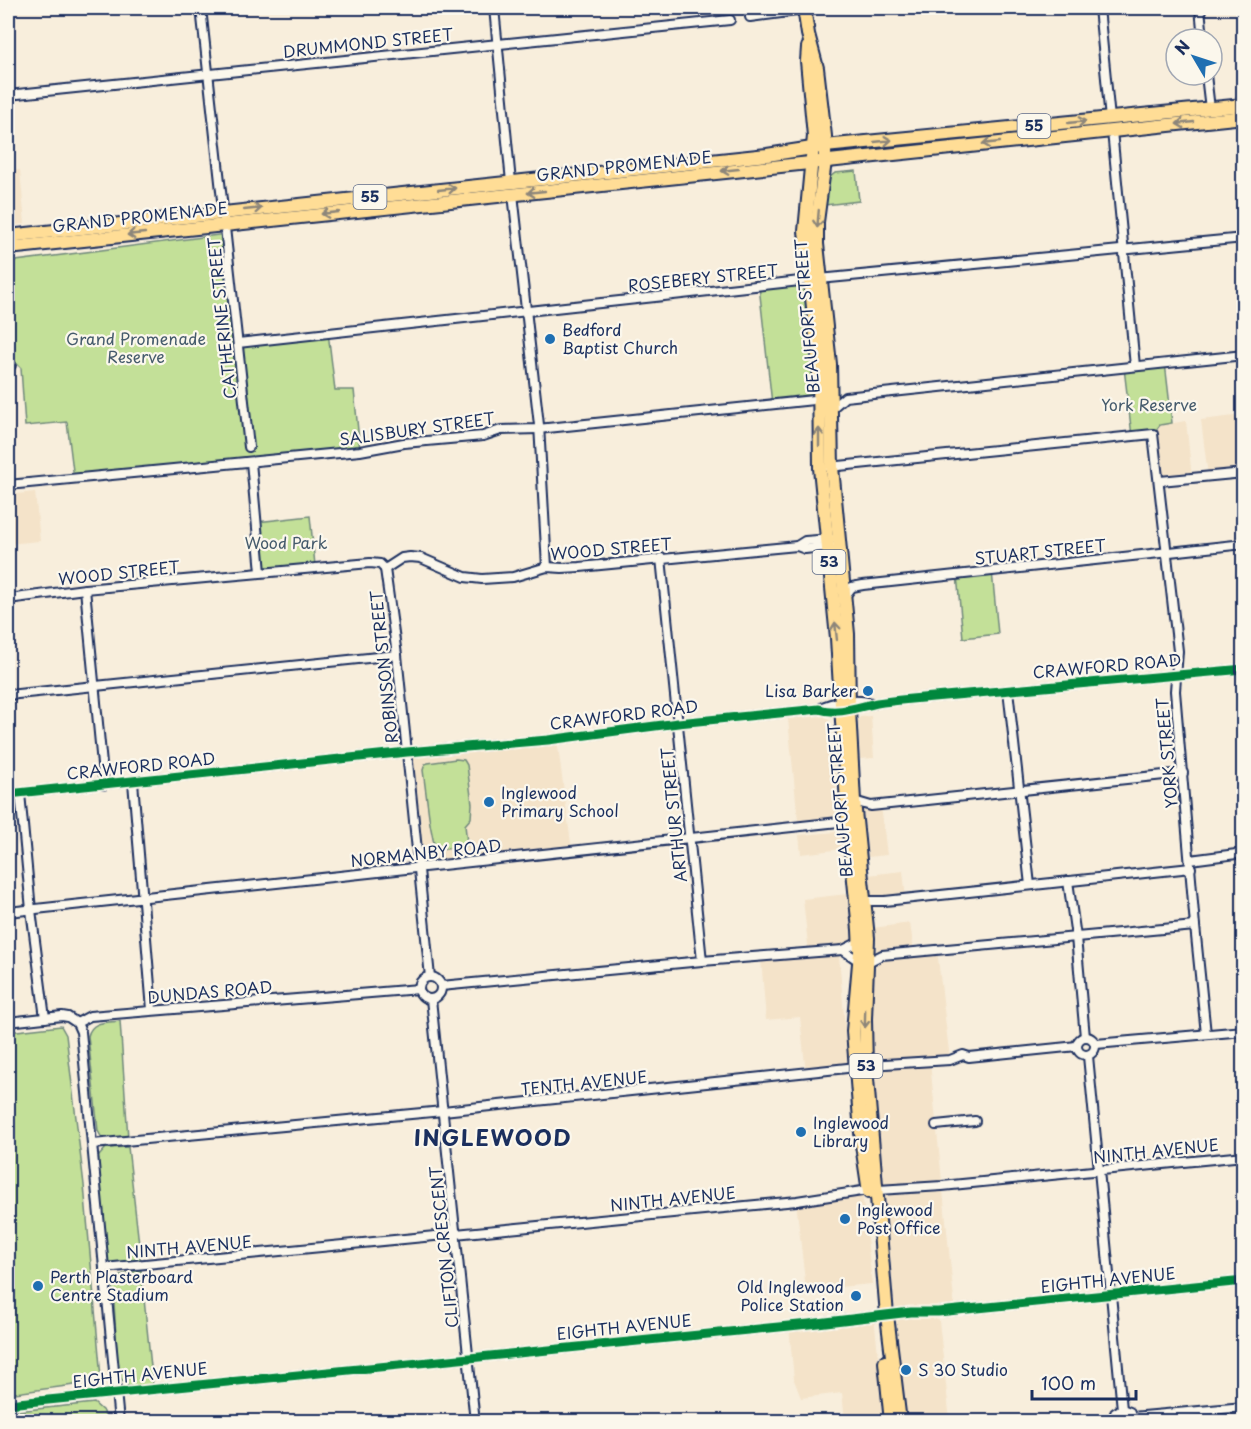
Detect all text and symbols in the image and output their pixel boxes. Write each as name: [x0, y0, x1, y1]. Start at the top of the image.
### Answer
street label: DRUMMOND STREET: [282, 21, 454, 63]
north arrow: [1164, 27, 1224, 87]
text: N: [1168, 34, 1195, 59]
road number: 55: [1018, 114, 1050, 138]
one-way arrow: [1067, 116, 1087, 127]
one-way arrow: [1176, 118, 1196, 129]
one-way arrow: [873, 135, 893, 146]
one-way arrow: [982, 138, 1002, 149]
street label: GRAND PROMENADE: [535, 144, 713, 186]
one-way arrow: [721, 165, 741, 176]
one-way arrow: [437, 183, 457, 194]
road number: 55: [354, 185, 386, 209]
one-way arrow: [527, 187, 547, 198]
street label: GRAND PROMENADE: [51, 195, 229, 237]
one-way arrow: [243, 203, 263, 214]
one-way arrow: [320, 208, 340, 219]
one-way arrow: [812, 209, 823, 229]
one-way arrow: [126, 229, 146, 240]
street label: CATHERINE STREET: [201, 236, 241, 400]
street label: BEAUFORT STREET: [787, 238, 825, 394]
street label: ROSEBERY STREET: [627, 257, 779, 297]
place label: Bedford Baptist Church: [562, 317, 678, 359]
park label: Grand Promenade Reserve: [66, 326, 206, 368]
marker: Bedford Baptist Church: [543, 332, 557, 346]
park label: York Reserve: [1101, 392, 1197, 416]
street label: SALISBURY STREET: [338, 405, 496, 451]
one-way arrow: [813, 428, 825, 448]
park label: Wood Park: [245, 530, 328, 554]
street label: WOOD STREET: [549, 531, 673, 565]
street label: STUART STREET: [973, 532, 1107, 570]
road number: 53: [812, 550, 846, 574]
street label: WOOD STREET: [57, 554, 181, 590]
street label: ROBINSON STREET: [363, 589, 403, 745]
one-way arrow: [830, 622, 841, 642]
street label: CRAWFORD ROAD: [1031, 647, 1182, 683]
place label: Lisa Barker: [765, 678, 857, 702]
marker: Lisa Barker: [861, 684, 875, 698]
street label: CRAWFORD ROAD: [548, 693, 699, 735]
street label: YORK STREET: [1149, 697, 1183, 809]
street label: BEAUFORT STREET: [820, 722, 858, 878]
street label: CRAWFORD ROAD: [65, 745, 216, 785]
street label: ARTHUR STREET: [654, 747, 692, 884]
place label: Inglewood Primary School: [501, 780, 619, 822]
marker: Inglewood Primary School: [482, 795, 496, 809]
street label: NORMANBY ROAD: [349, 832, 502, 872]
street label: DUNDAS ROAD: [146, 974, 273, 1008]
one-way arrow: [859, 1009, 871, 1029]
road number: 53: [850, 1054, 882, 1078]
street label: TENTH AVENUE: [520, 1063, 648, 1101]
place label: Inglewood Library: [813, 1110, 889, 1152]
district label: INGLEWOOD: [414, 1120, 572, 1153]
marker: Inglewood Library: [794, 1125, 808, 1139]
street label: NINTH AVENUE: [1092, 1131, 1220, 1169]
street label: CLIFTON CRESCENT: [423, 1165, 463, 1329]
street label: NINTH AVENUE: [609, 1179, 737, 1217]
place label: Inglewood Post Office: [857, 1197, 941, 1239]
marker: Inglewood Post Office: [838, 1212, 852, 1226]
street label: NINTH AVENUE: [125, 1229, 253, 1263]
street label: EIGHTH AVENUE: [1039, 1260, 1176, 1298]
place label: Perth Plasterboard Centre Stadium: [50, 1264, 193, 1306]
place label: Old Inglewood Police Station: [737, 1274, 844, 1316]
marker: Perth Plasterboard Centre Stadium: [31, 1279, 45, 1293]
marker: Old Inglewood Police Station: [849, 1289, 863, 1303]
street label: EIGHTH AVENUE: [555, 1307, 692, 1345]
street label: EIGHTH AVENUE: [71, 1355, 208, 1393]
place label: S 30 Studio: [918, 1357, 1008, 1381]
marker: S 30 Studio: [899, 1363, 913, 1377]
scale bar: [1032, 1363, 1136, 1401]
text: 100 m: [1041, 1369, 1096, 1396]

